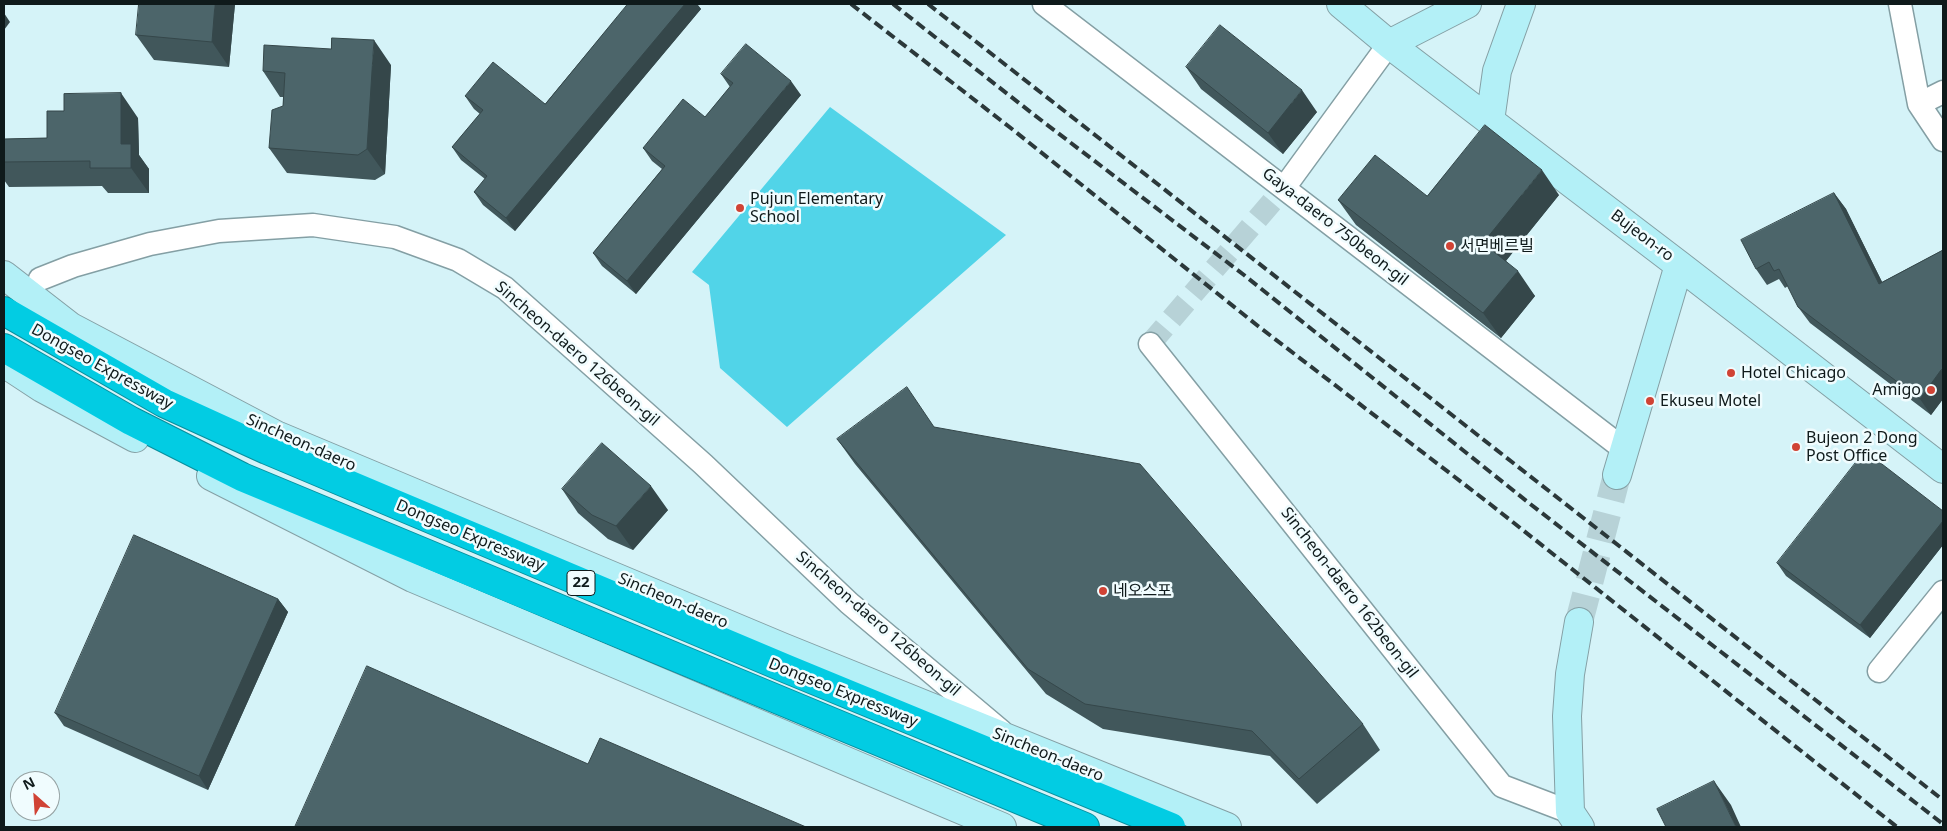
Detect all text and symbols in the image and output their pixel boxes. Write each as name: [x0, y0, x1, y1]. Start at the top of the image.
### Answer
street label: Gaya-daero 750beon-gil: [1258, 164, 1412, 290]
place label: Pujun Elementary School: [750, 189, 883, 227]
marker: Pujun Elementary School: [734, 202, 746, 214]
street label: Bujeon-ro: [1607, 206, 1677, 266]
place label: 서면베르빌: [1460, 236, 1534, 256]
marker: 서면베르빌: [1444, 240, 1456, 252]
street label: Sincheon-daero 126beon-gil: [491, 277, 663, 431]
street label: Dongseo Expressway: [28, 320, 176, 414]
place label: Hotel Chicago: [1741, 363, 1846, 383]
marker: Hotel Chicago: [1725, 367, 1737, 379]
place label: Amigo: [1872, 380, 1921, 400]
marker: Amigo: [1925, 384, 1937, 396]
place label: Ekuseu Motel: [1660, 391, 1761, 411]
marker: Ekuseu Motel: [1644, 395, 1656, 407]
street label: Sincheon-daero: [243, 410, 359, 476]
place label: Bujeon 2 Dong Post Office: [1806, 428, 1918, 466]
marker: Bujeon 2 Dong Post Office: [1790, 441, 1802, 453]
street label: Dongseo Expressway: [393, 496, 547, 576]
street label: Sincheon-daero 162beon-gil: [1276, 504, 1422, 682]
street label: Sincheon-daero 126beon-gil: [792, 547, 964, 701]
street label: Sincheon-daero: [615, 569, 731, 633]
road number: 22: [567, 570, 595, 596]
place label: 네오스포: [1113, 581, 1172, 601]
marker: 네오스포: [1097, 585, 1109, 597]
street label: Dongseo Expressway: [766, 654, 920, 732]
street label: Sincheon-daero: [990, 724, 1106, 786]
north arrow: [10, 771, 60, 821]
text: N: [19, 772, 38, 794]

